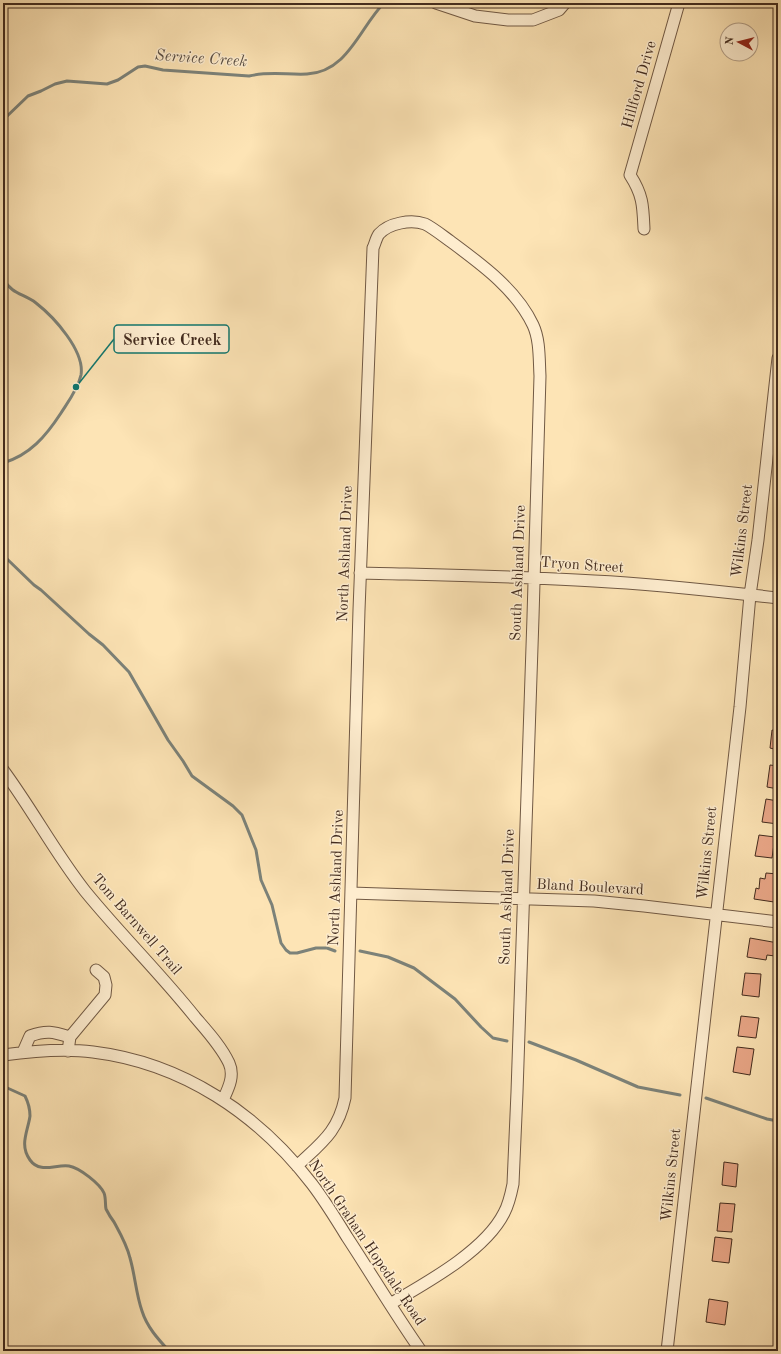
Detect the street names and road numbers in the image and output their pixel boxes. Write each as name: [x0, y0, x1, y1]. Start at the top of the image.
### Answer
street label: Hillford Drive: [620, 39, 660, 131]
street label: Wilkins Street: [730, 483, 756, 579]
street label: North Ashland Drive: [336, 485, 356, 622]
street label: South Ashland Drive: [509, 505, 529, 641]
street label: Tryon Street: [540, 556, 624, 576]
street label: Wilkins Street: [696, 806, 720, 900]
street label: North Ashland Drive: [327, 809, 347, 946]
street label: South Ashland Drive: [498, 829, 518, 965]
street label: Tom Barnwell Trail: [88, 872, 184, 978]
street label: Bland Boulevard: [536, 878, 644, 898]
street label: Wilkins Street: [660, 1128, 684, 1222]
street label: North Graham Hopedale Road: [305, 1157, 427, 1329]

